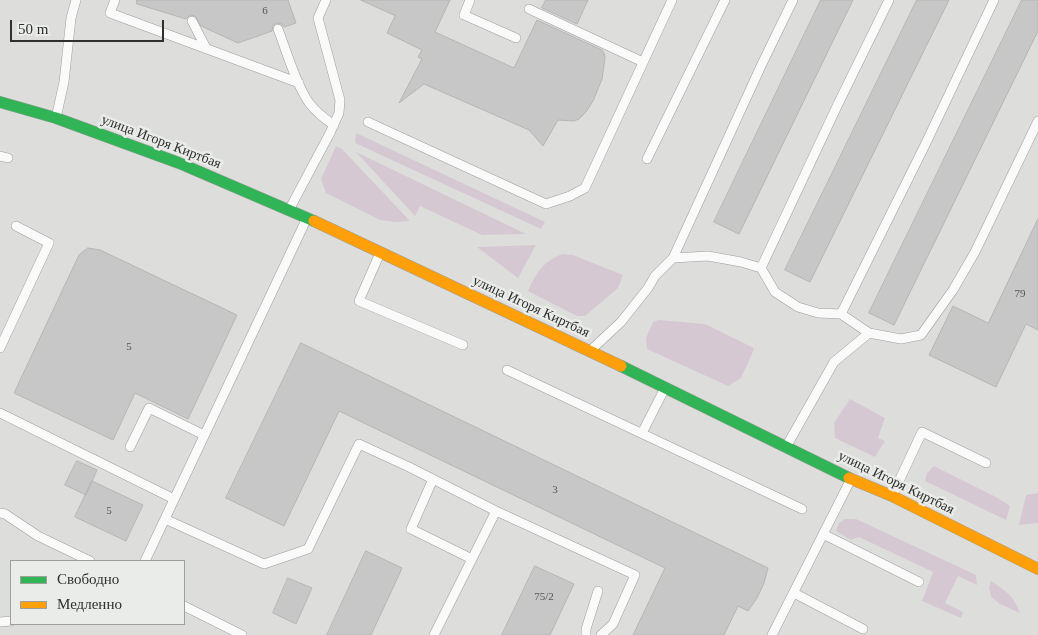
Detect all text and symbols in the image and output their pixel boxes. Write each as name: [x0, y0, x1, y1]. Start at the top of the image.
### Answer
house number: 6: [262, 4, 268, 18]
scale bar: [12, 10, 166, 42]
text: 50 m: [18, 21, 48, 37]
street label: улица Игоря Киртбая: [99, 111, 223, 173]
street label: улица Игоря Киртбая: [470, 273, 592, 341]
house number: 79: [1014, 287, 1026, 301]
house number: 5: [126, 340, 132, 354]
street label: улица Игоря Киртбая: [835, 448, 957, 518]
house number: 3: [552, 483, 558, 497]
house number: 5: [106, 504, 112, 518]
legend: [10, 560, 185, 625]
text: Свободно: [57, 571, 119, 587]
house number: 75/2: [534, 590, 554, 604]
text: Медленно: [57, 596, 122, 612]

